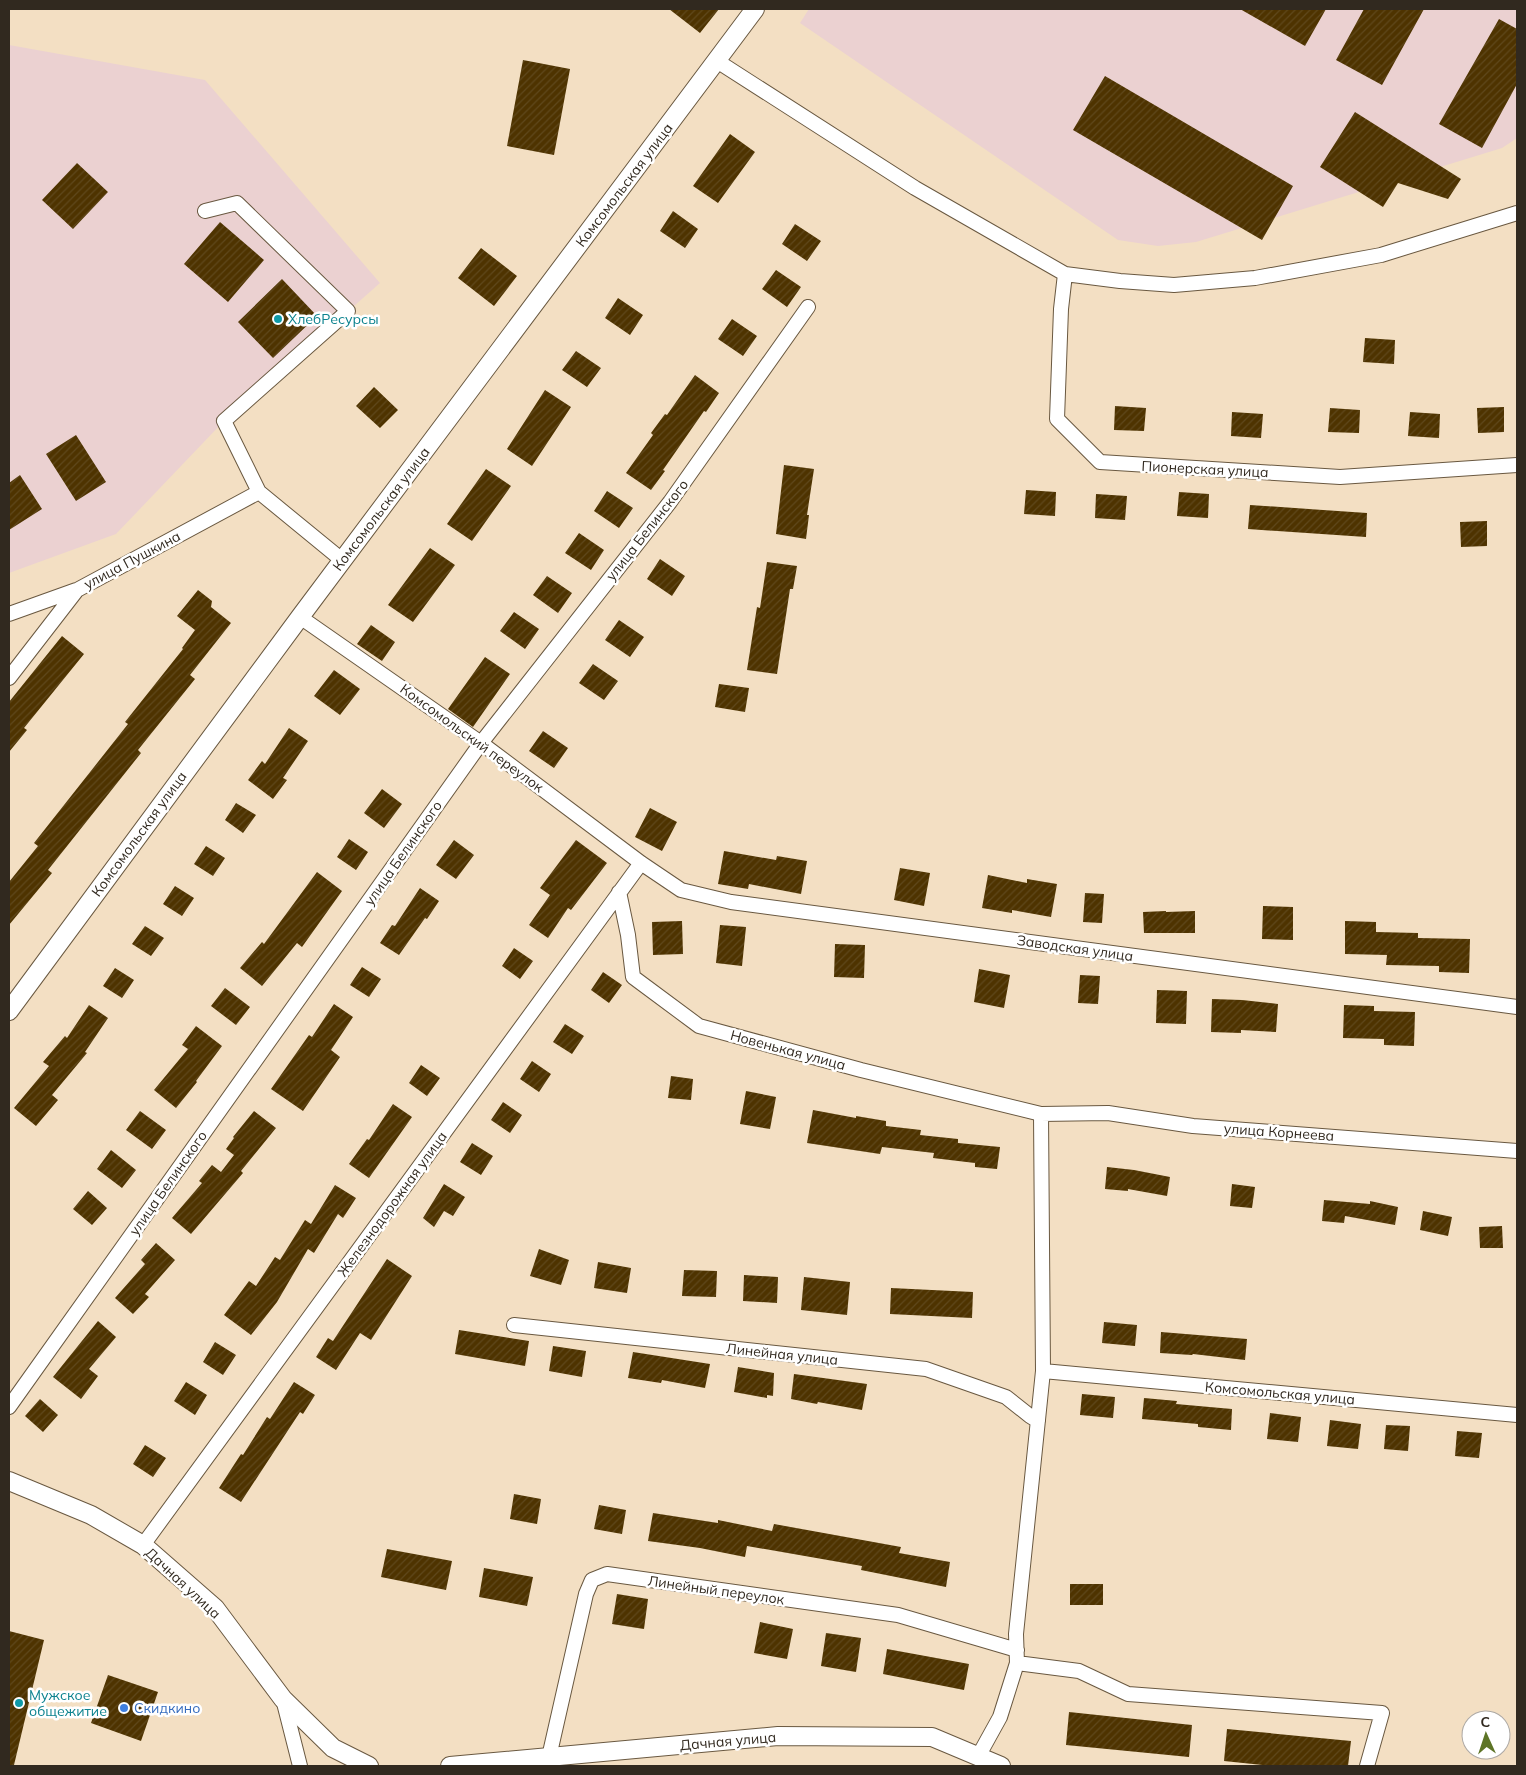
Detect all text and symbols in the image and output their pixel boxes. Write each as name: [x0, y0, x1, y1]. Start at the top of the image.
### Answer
street label: Комсомольская улица: [572, 119, 676, 251]
place label: ХлебРесурсы: [288, 310, 379, 328]
marker: ХлебРесурсы: [272, 313, 284, 325]
street label: Комсомольская улица: [329, 443, 433, 575]
street label: Пионерская улица: [1141, 457, 1269, 481]
street label: улица Белинского: [602, 476, 692, 584]
street label: улица Пушкина: [81, 527, 183, 593]
street label: Комсомольский переулок: [397, 680, 548, 797]
street label: Комсомольская улица: [87, 768, 191, 900]
street label: улица Белинского: [360, 797, 446, 909]
street label: Заводская улица: [1016, 931, 1134, 965]
street label: Новенькая улица: [728, 1026, 848, 1074]
street label: улица Корнеева: [1223, 1119, 1335, 1145]
street label: улица Белинского: [125, 1127, 211, 1239]
street label: Железнодорожная улица: [333, 1128, 451, 1280]
street label: Линейная улица: [725, 1339, 839, 1369]
street label: Комсомольская улица: [1204, 1377, 1356, 1409]
street label: Дачная улица: [141, 1543, 225, 1623]
street label: Линейный переулок: [647, 1572, 786, 1609]
place label: Мужское общежитие: [29, 1686, 107, 1720]
marker: Мужское общежитие: [13, 1697, 25, 1709]
place label: Скидкино: [134, 1699, 200, 1717]
marker: Скидкино: [118, 1702, 130, 1714]
north arrow: [1461, 1710, 1511, 1760]
text: С: [1480, 1713, 1491, 1731]
street label: Дачная улица: [679, 1728, 777, 1754]

